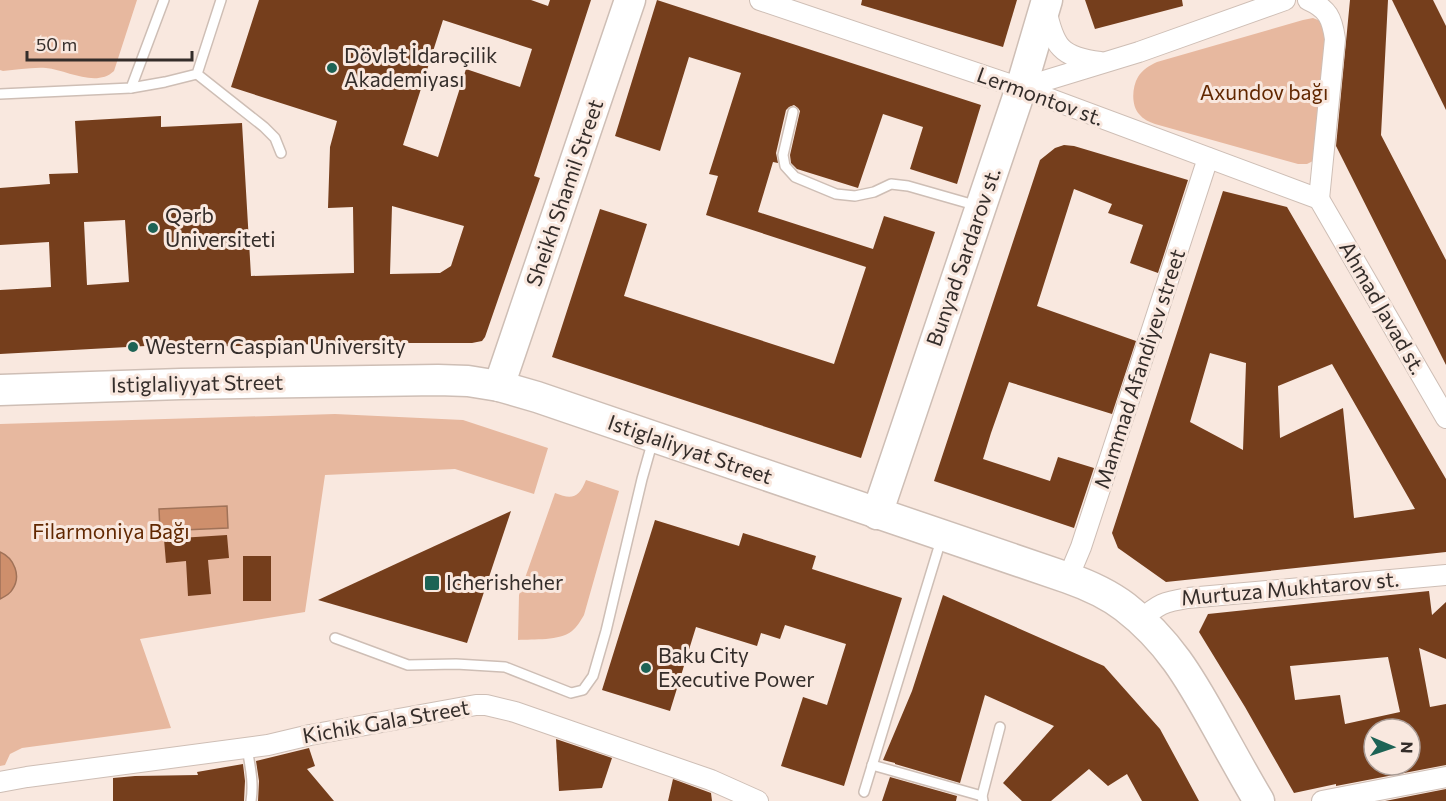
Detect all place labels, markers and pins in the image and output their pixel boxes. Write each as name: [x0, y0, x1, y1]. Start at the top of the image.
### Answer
place label: Dövlət İdarəçilik Akademiyası: [344, 42, 497, 91]
marker: Dövlət İdarəçilik Akademiyası: [325, 61, 339, 75]
place label: Qərb Universiteti: [165, 202, 276, 251]
marker: Qərb Universiteti: [146, 221, 160, 235]
place label: Western Caspian University: [145, 333, 406, 358]
marker: Western Caspian University: [126, 340, 140, 354]
place label: Icherisheher: [446, 569, 563, 594]
marker: Icherisheher: [423, 574, 441, 592]
place label: Baku City Executive Power: [658, 642, 815, 691]
marker: Baku City Executive Power: [639, 661, 653, 675]

